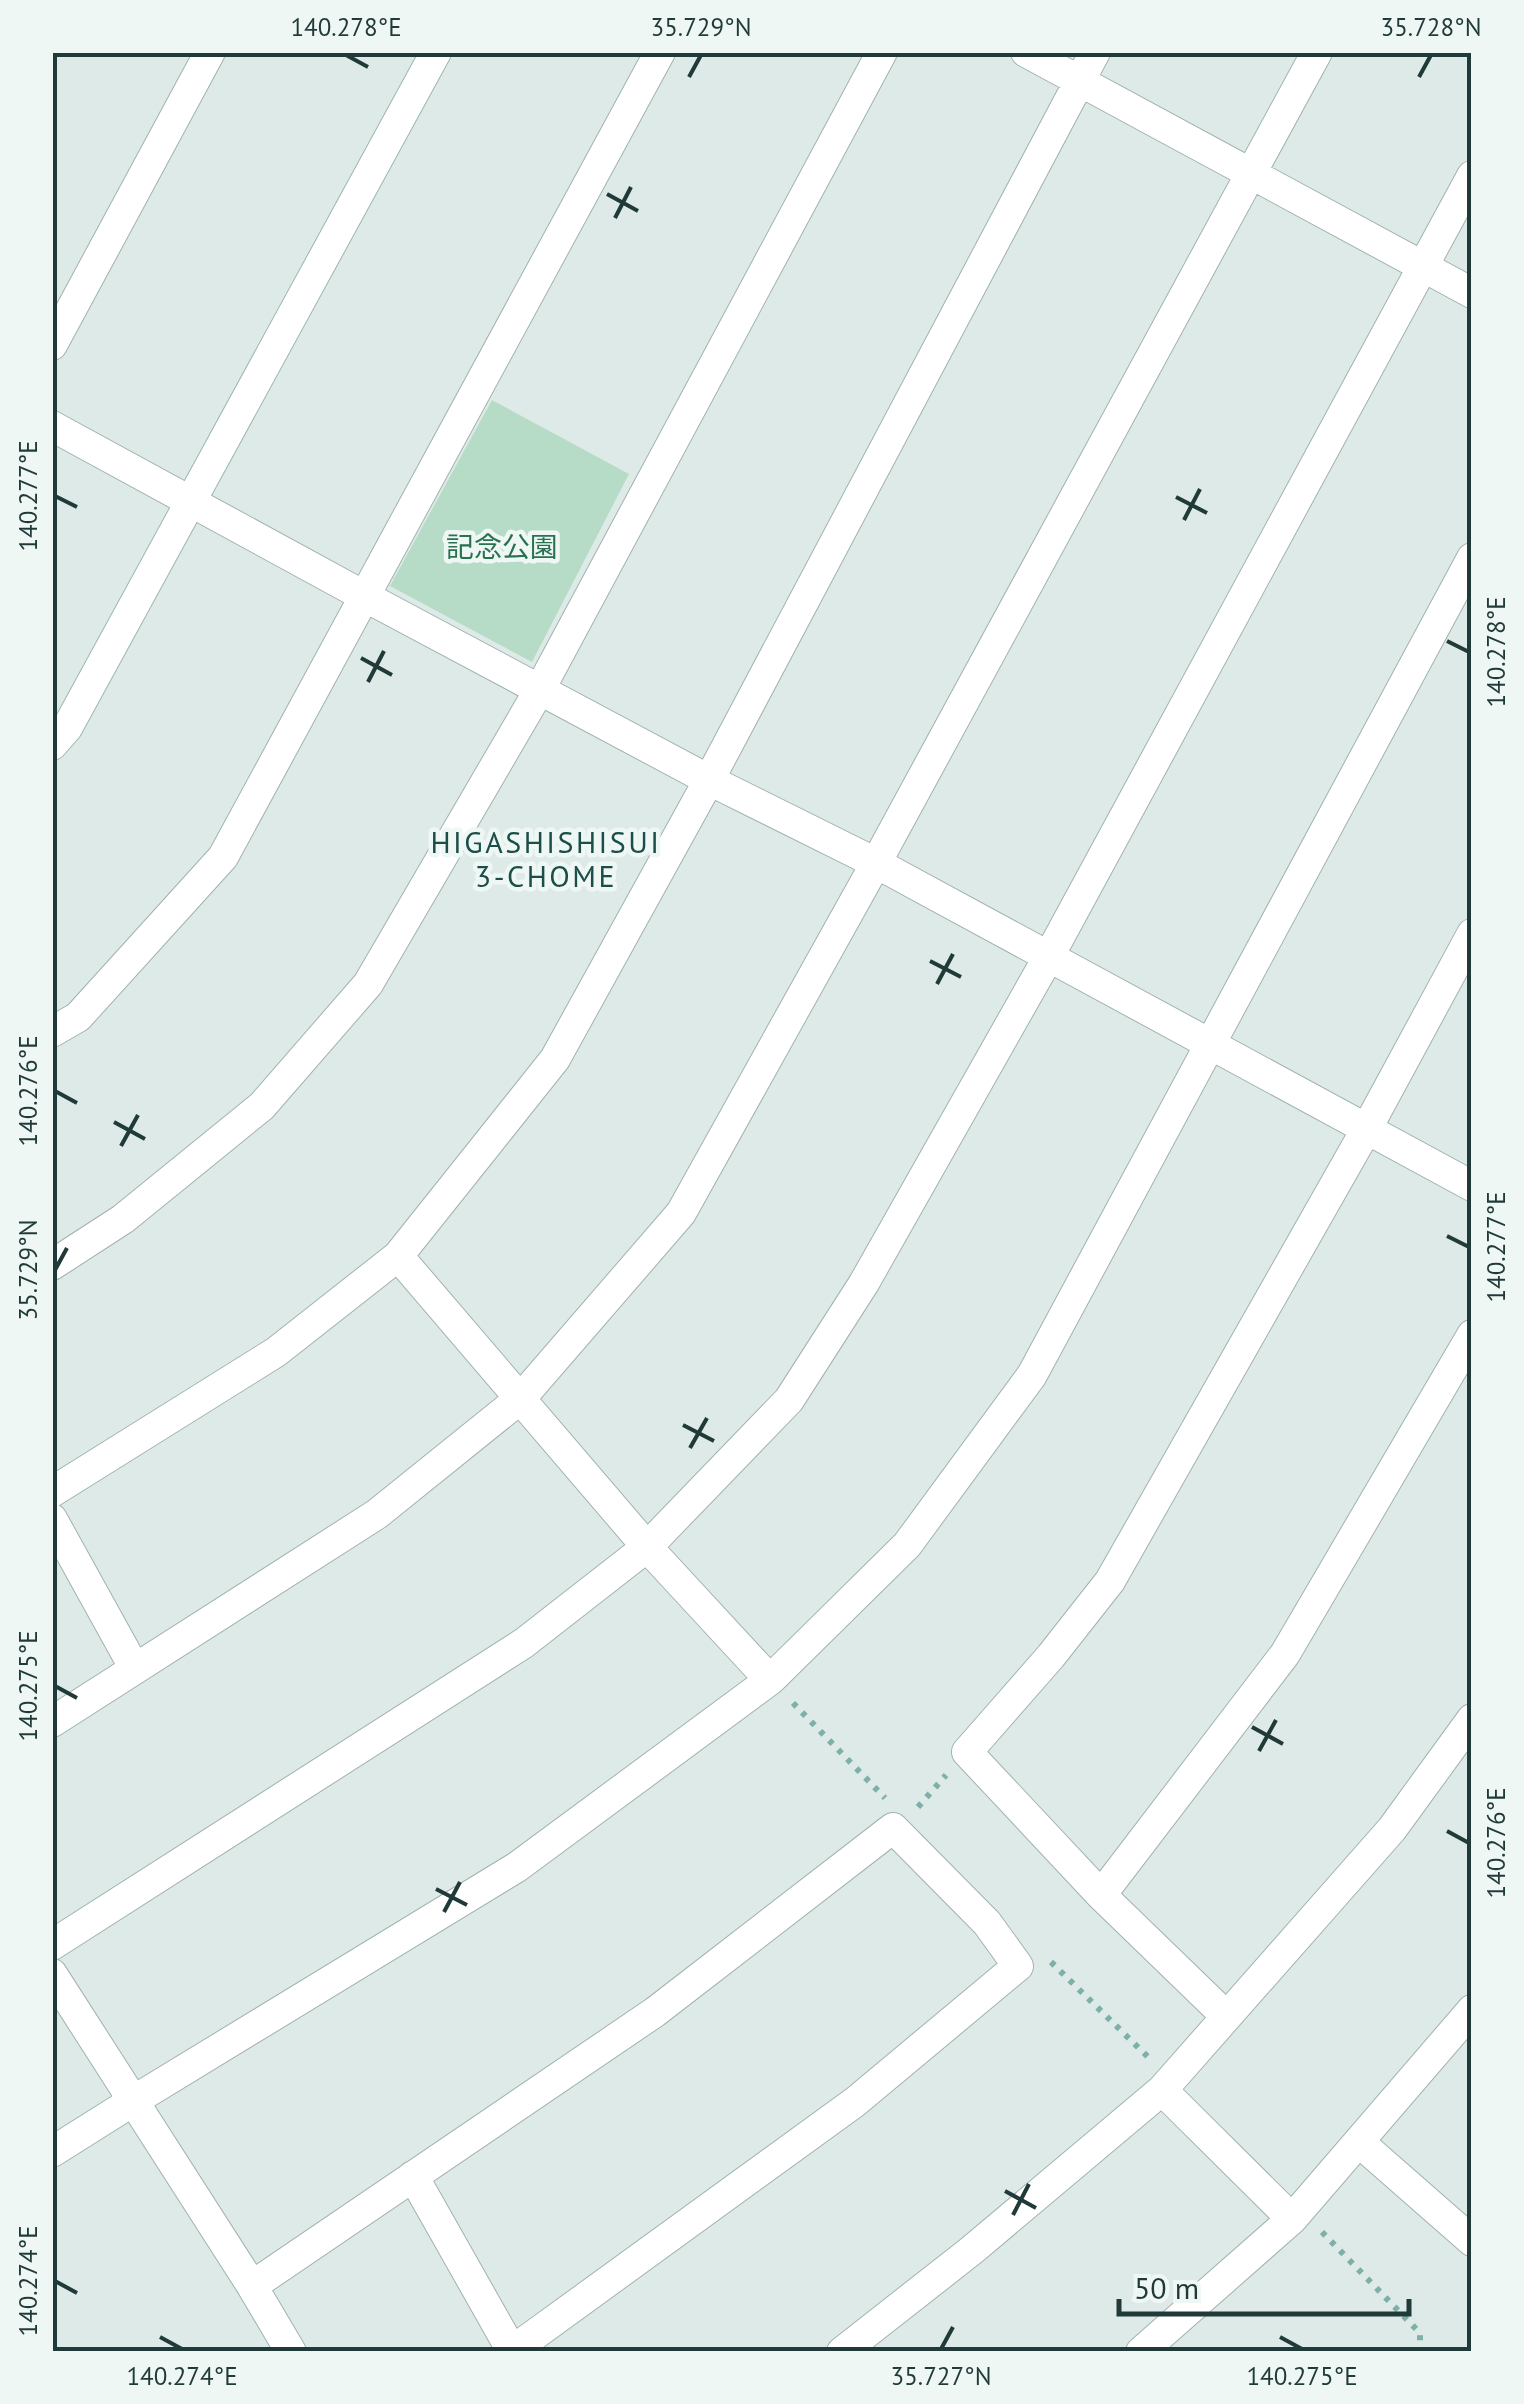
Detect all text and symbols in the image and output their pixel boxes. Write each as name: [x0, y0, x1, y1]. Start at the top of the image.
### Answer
text: 140.278°E: [290, 11, 402, 43]
text: 35.729°N: [651, 11, 751, 43]
text: 35.728°N: [1381, 11, 1481, 43]
text: 140.277°E: [12, 440, 44, 552]
park label: 記念公園: [446, 528, 558, 565]
text: 140.278°E: [1480, 596, 1512, 708]
district label: HIGASHISHISUI 3-CHOME: [430, 822, 662, 895]
text: 140.276°E: [12, 1035, 44, 1147]
text: 140.277°E: [1480, 1191, 1512, 1303]
text: 35.729°N: [12, 1220, 44, 1320]
text: 140.275°E: [12, 1630, 44, 1742]
text: 140.276°E: [1480, 1787, 1512, 1899]
text: 140.274°E: [12, 2225, 44, 2337]
scale bar: [1119, 2254, 1409, 2316]
text: 50 m: [1134, 2268, 1199, 2307]
text: 140.274°E: [126, 2360, 238, 2392]
text: 35.727°N: [891, 2360, 991, 2392]
text: 140.275°E: [1246, 2360, 1358, 2392]

